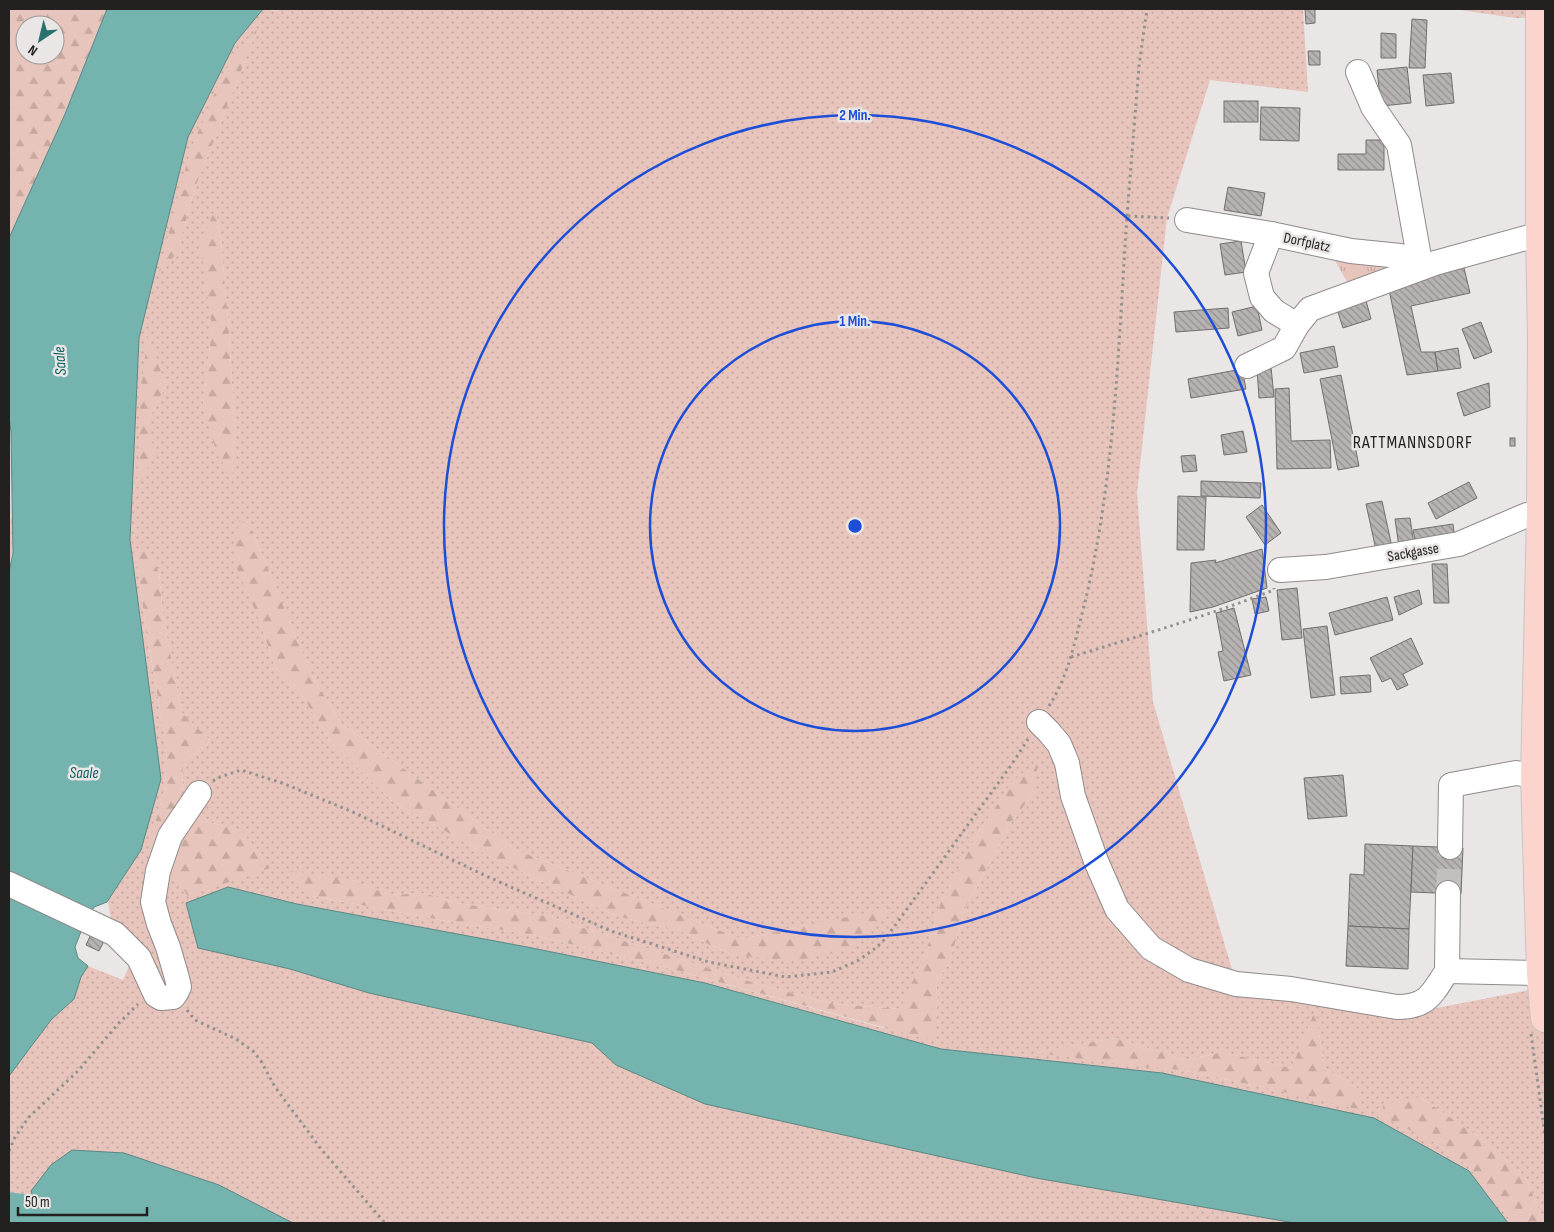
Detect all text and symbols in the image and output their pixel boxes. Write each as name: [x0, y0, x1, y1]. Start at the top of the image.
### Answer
north arrow: [15, 15, 65, 65]
text: N: [25, 41, 41, 59]
text: 2 Min.: [839, 106, 871, 125]
street label: Dorfplatz: [1282, 228, 1333, 257]
text: 1 Min.: [840, 312, 870, 331]
water label: Saale: [50, 346, 71, 376]
district label: RATTMANNSDORF: [1353, 432, 1473, 453]
centre of rings: [846, 517, 864, 535]
street label: Sackgasse: [1386, 539, 1440, 566]
water label: Saale: [70, 764, 98, 783]
scale bar: [18, 1184, 146, 1216]
text: 50 m: [25, 1193, 50, 1212]

